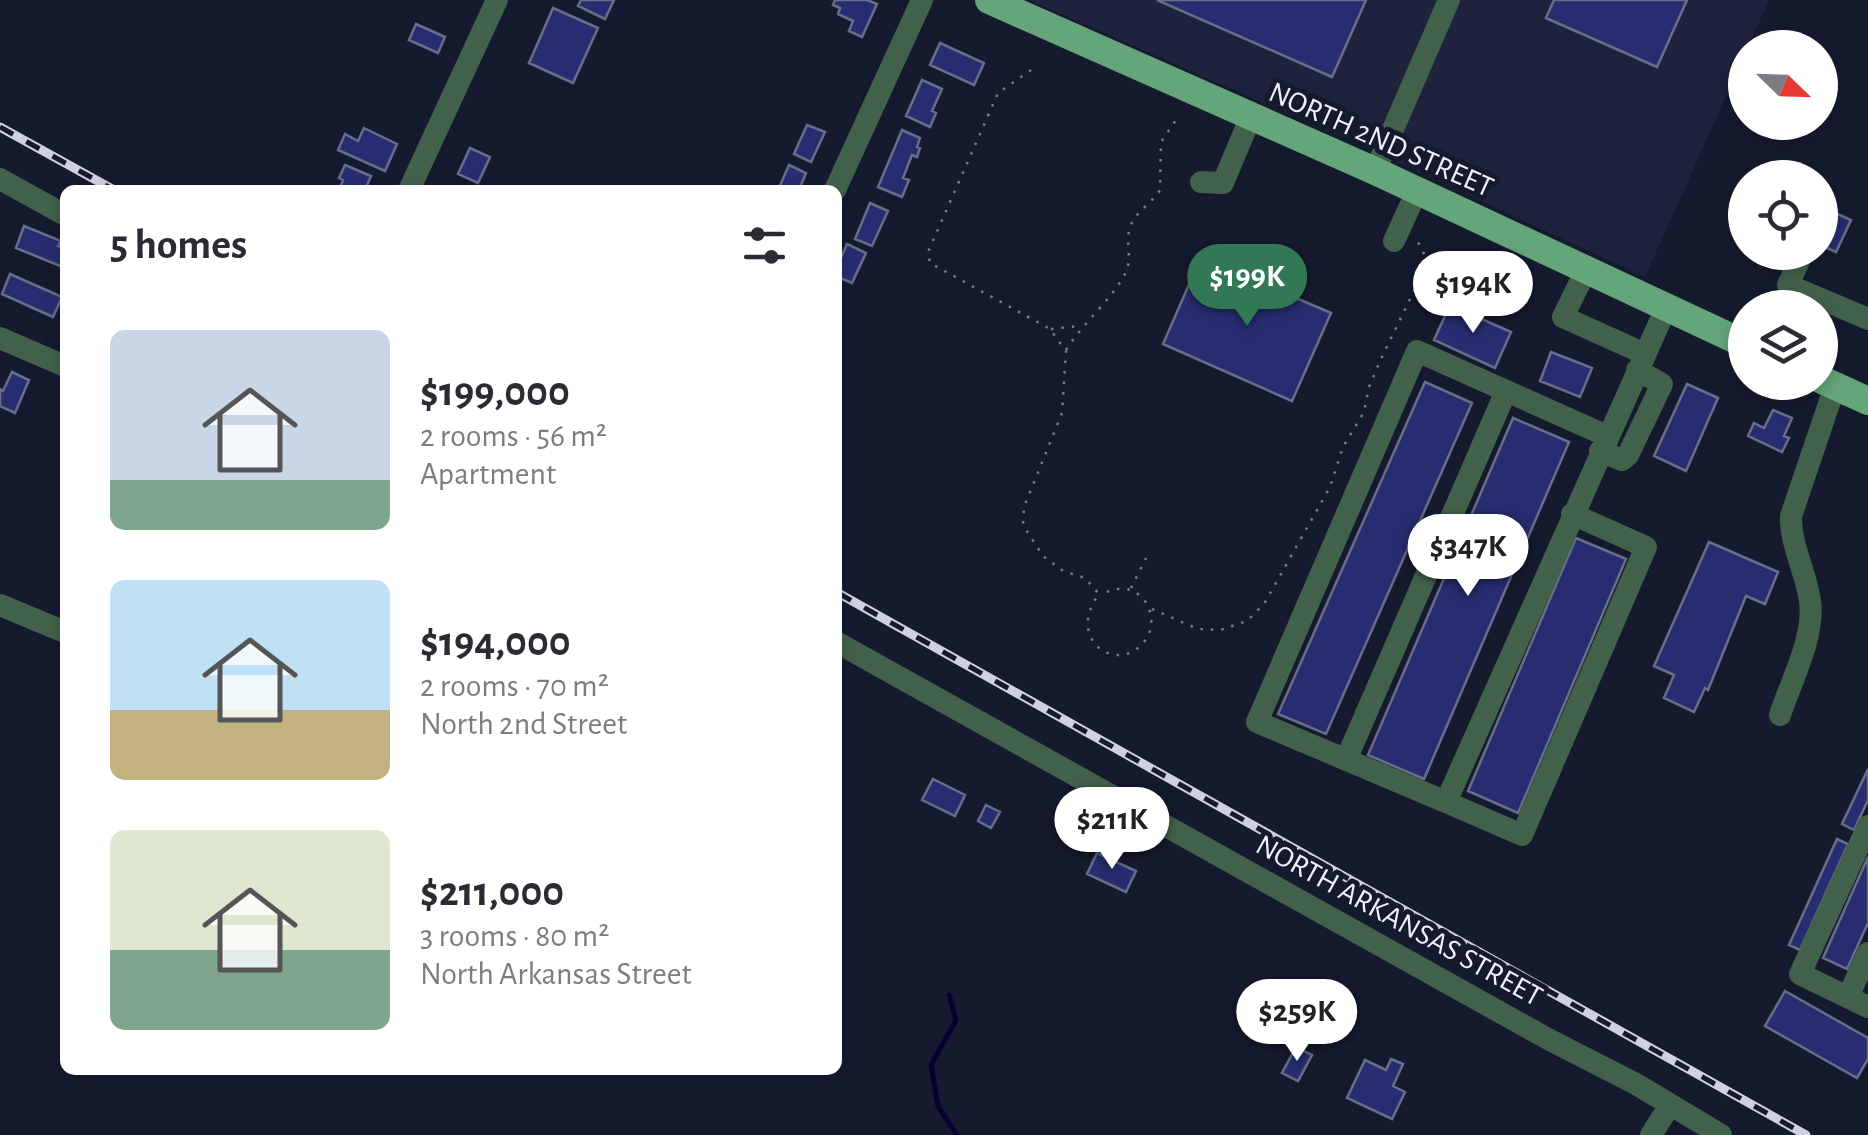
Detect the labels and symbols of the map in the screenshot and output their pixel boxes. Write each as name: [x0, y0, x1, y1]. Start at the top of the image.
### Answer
north arrow: [1728, 30, 1838, 140]
street label: NORTH 2ND STREET: [1264, 77, 1498, 203]
pin: $199K: [1177, 244, 1317, 329]
pin: $194K: [1403, 251, 1543, 336]
pin: $347K: [1398, 514, 1538, 599]
pin: $211K: [1042, 787, 1182, 872]
street label: NORTH ARKANSAS STREET: [1251, 830, 1547, 1012]
pin: $259K: [1227, 979, 1367, 1064]

